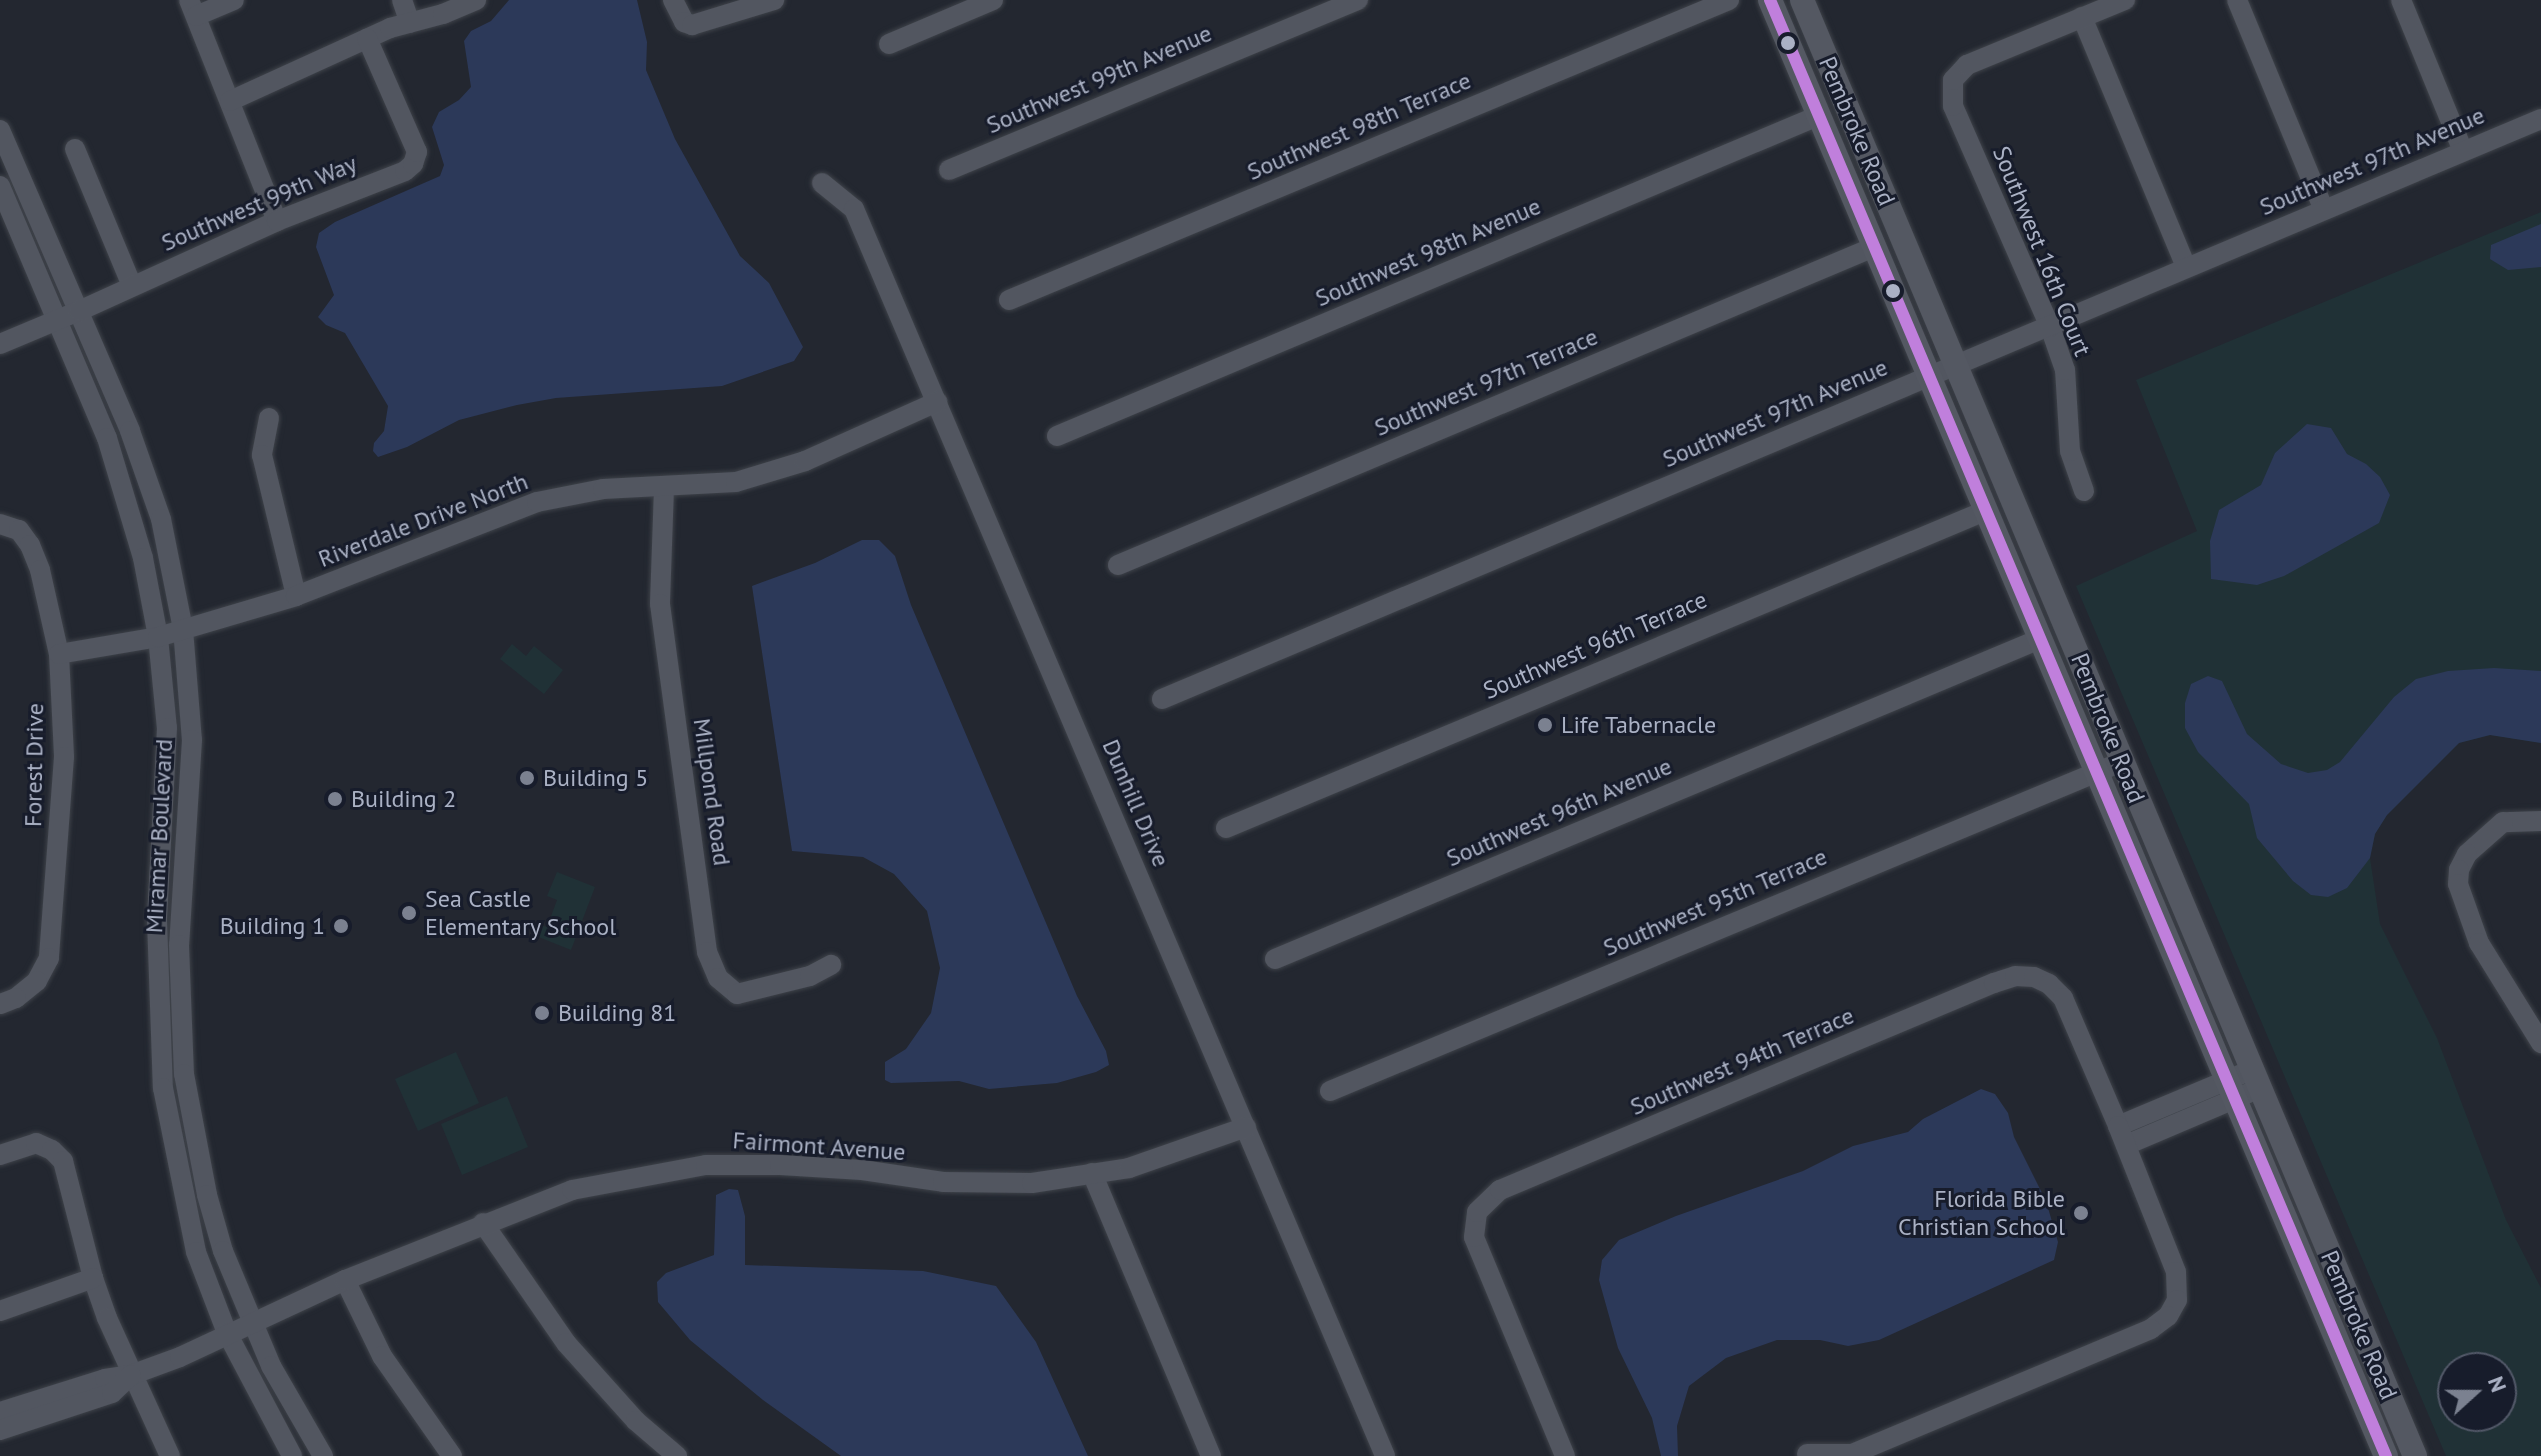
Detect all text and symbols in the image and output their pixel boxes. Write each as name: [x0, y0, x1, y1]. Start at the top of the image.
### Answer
street label: Southwest 99th Avenue: [982, 18, 1216, 140]
unlabelled marker: [1780, 35, 1796, 51]
street label: Pembroke Road: [1813, 52, 1901, 210]
street label: Southwest 98th Terrace: [1242, 66, 1476, 186]
street label: Southwest 97th Avenue: [2255, 100, 2489, 222]
street label: Southwest 16th Court: [1987, 142, 2097, 360]
street label: Southwest 99th Way: [157, 149, 361, 257]
street label: Southwest 98th Avenue: [1311, 191, 1545, 313]
unlabelled marker: [1885, 283, 1901, 299]
street label: Southwest 97th Terrace: [1370, 322, 1602, 442]
street label: Southwest 97th Avenue: [1658, 352, 1892, 474]
street label: Riverdale Drive North: [314, 467, 532, 573]
street label: Southwest 96th Terrace: [1478, 585, 1712, 705]
street label: Pembroke Road: [2065, 649, 2151, 807]
street label: Forest Drive: [19, 703, 49, 827]
place label: Life Tabernacle: [1561, 711, 1717, 739]
street label: Millpond Road: [687, 716, 737, 868]
marker: Life Tabernacle: [1536, 716, 1554, 734]
street label: Dunhill Drive: [1096, 735, 1176, 871]
street label: Miramar Boulevard: [140, 738, 178, 934]
street label: Southwest 96th Avenue: [1442, 751, 1676, 873]
place label: Building 5: [543, 764, 648, 792]
marker: Building 5: [518, 769, 536, 787]
place label: Building 2: [351, 785, 456, 813]
marker: Building 2: [326, 790, 344, 808]
street label: Southwest 95th Terrace: [1598, 842, 1832, 962]
place label: Sea Castle Elementary School: [425, 885, 617, 941]
marker: Sea Castle Elementary School: [400, 904, 418, 922]
place label: Building 1: [220, 912, 325, 940]
marker: Building 1: [332, 917, 350, 935]
place label: Building 81: [558, 999, 676, 1027]
street label: Southwest 94th Terrace: [1625, 1001, 1859, 1121]
marker: Building 81: [533, 1004, 551, 1022]
street label: Fairmont Avenue: [731, 1126, 907, 1166]
place label: Florida Bible Christian School: [1898, 1185, 2065, 1241]
marker: Florida Bible Christian School: [2072, 1204, 2090, 1222]
street label: Pembroke Road: [2315, 1246, 2403, 1404]
north arrow: [2437, 1352, 2517, 1432]
text: N: [2482, 1372, 2513, 1396]

